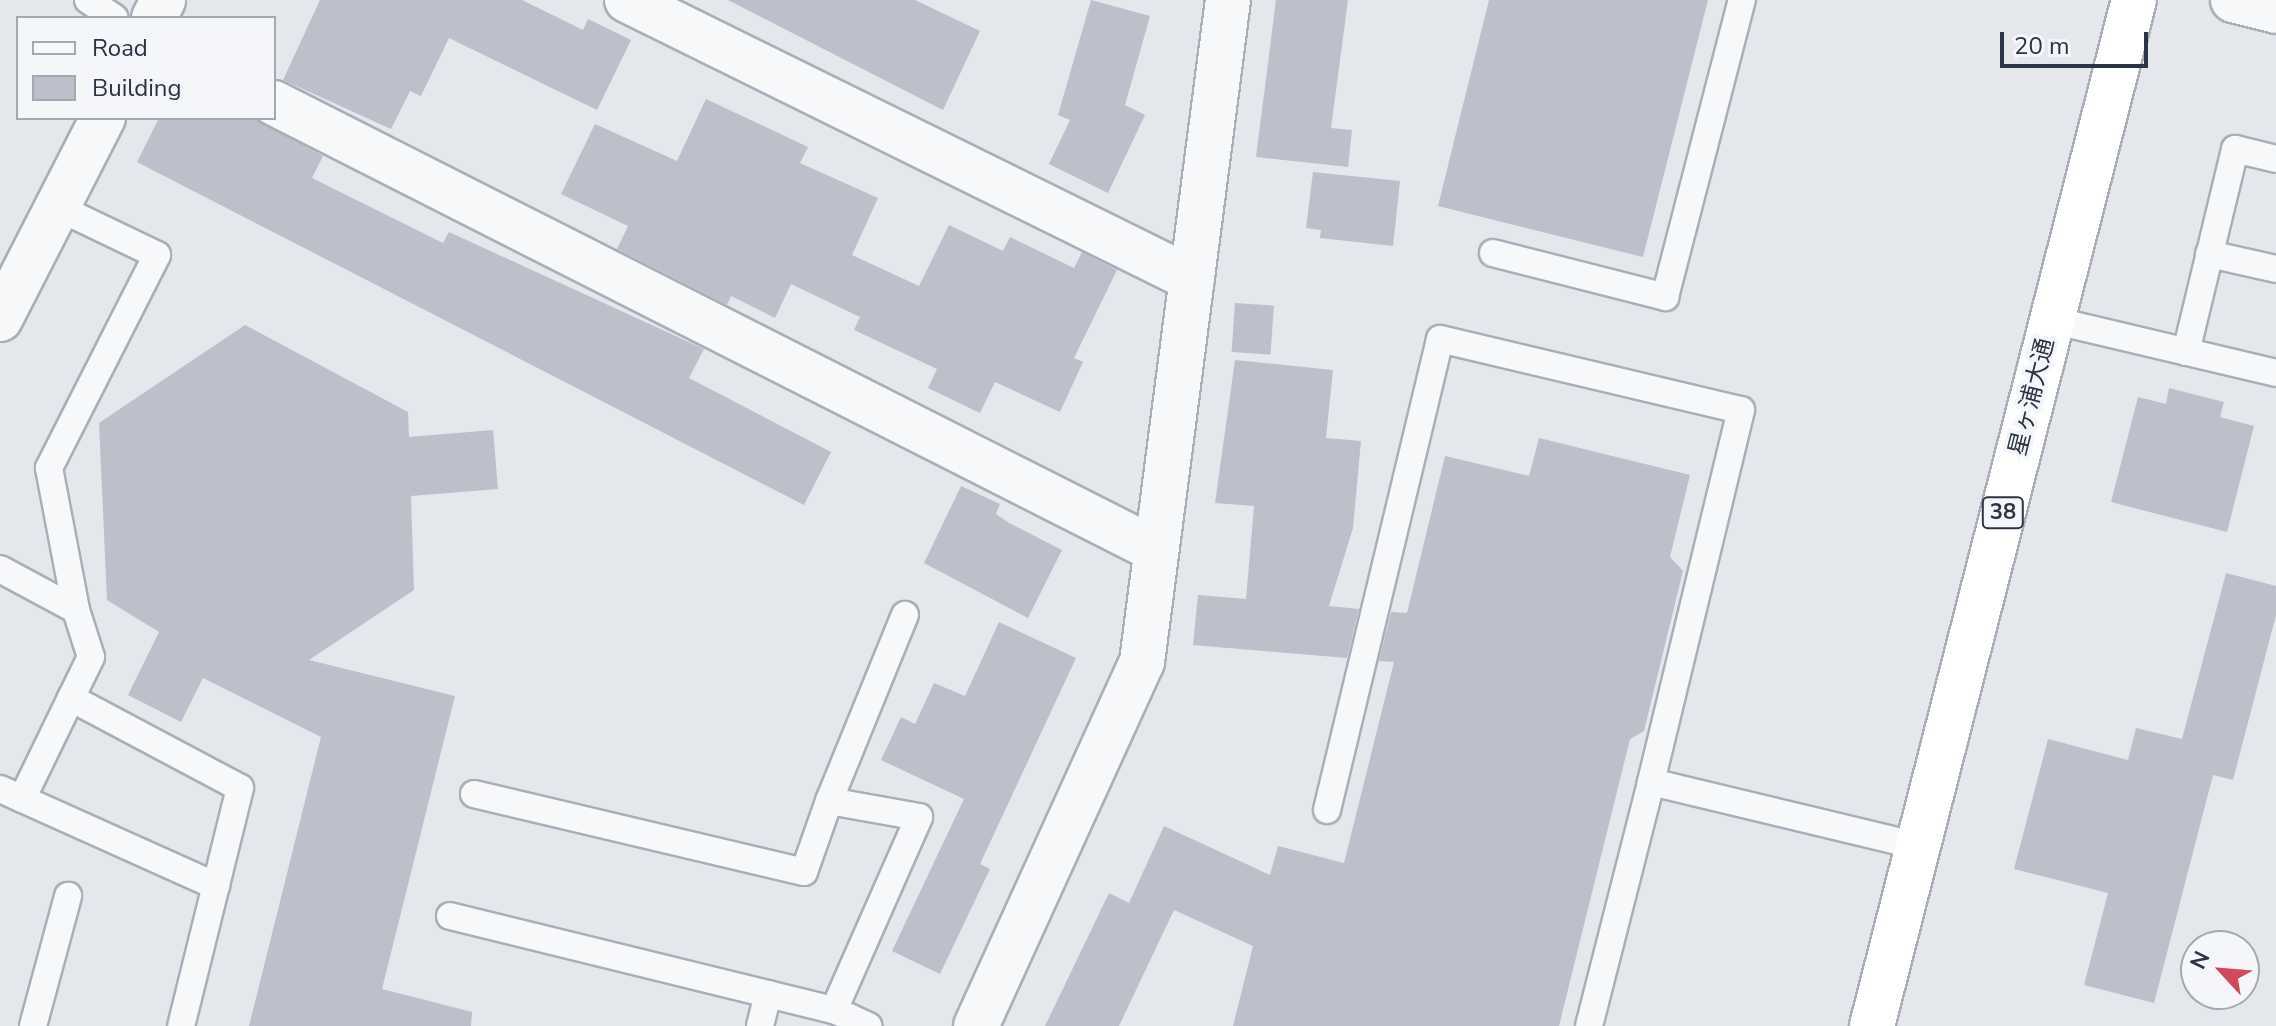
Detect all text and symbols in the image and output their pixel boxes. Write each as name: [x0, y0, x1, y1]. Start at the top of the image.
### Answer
legend: [16, 16, 276, 120]
scale bar: [2004, 16, 2152, 66]
text: 20 m: [2014, 30, 2070, 62]
text: Road: [92, 32, 148, 64]
text: Building: [92, 72, 182, 104]
street label: 星ヶ浦大通: [2004, 335, 2060, 459]
road number: 38: [1981, 495, 2025, 531]
north arrow: [2180, 930, 2260, 1010]
text: N: [2183, 946, 2217, 974]

